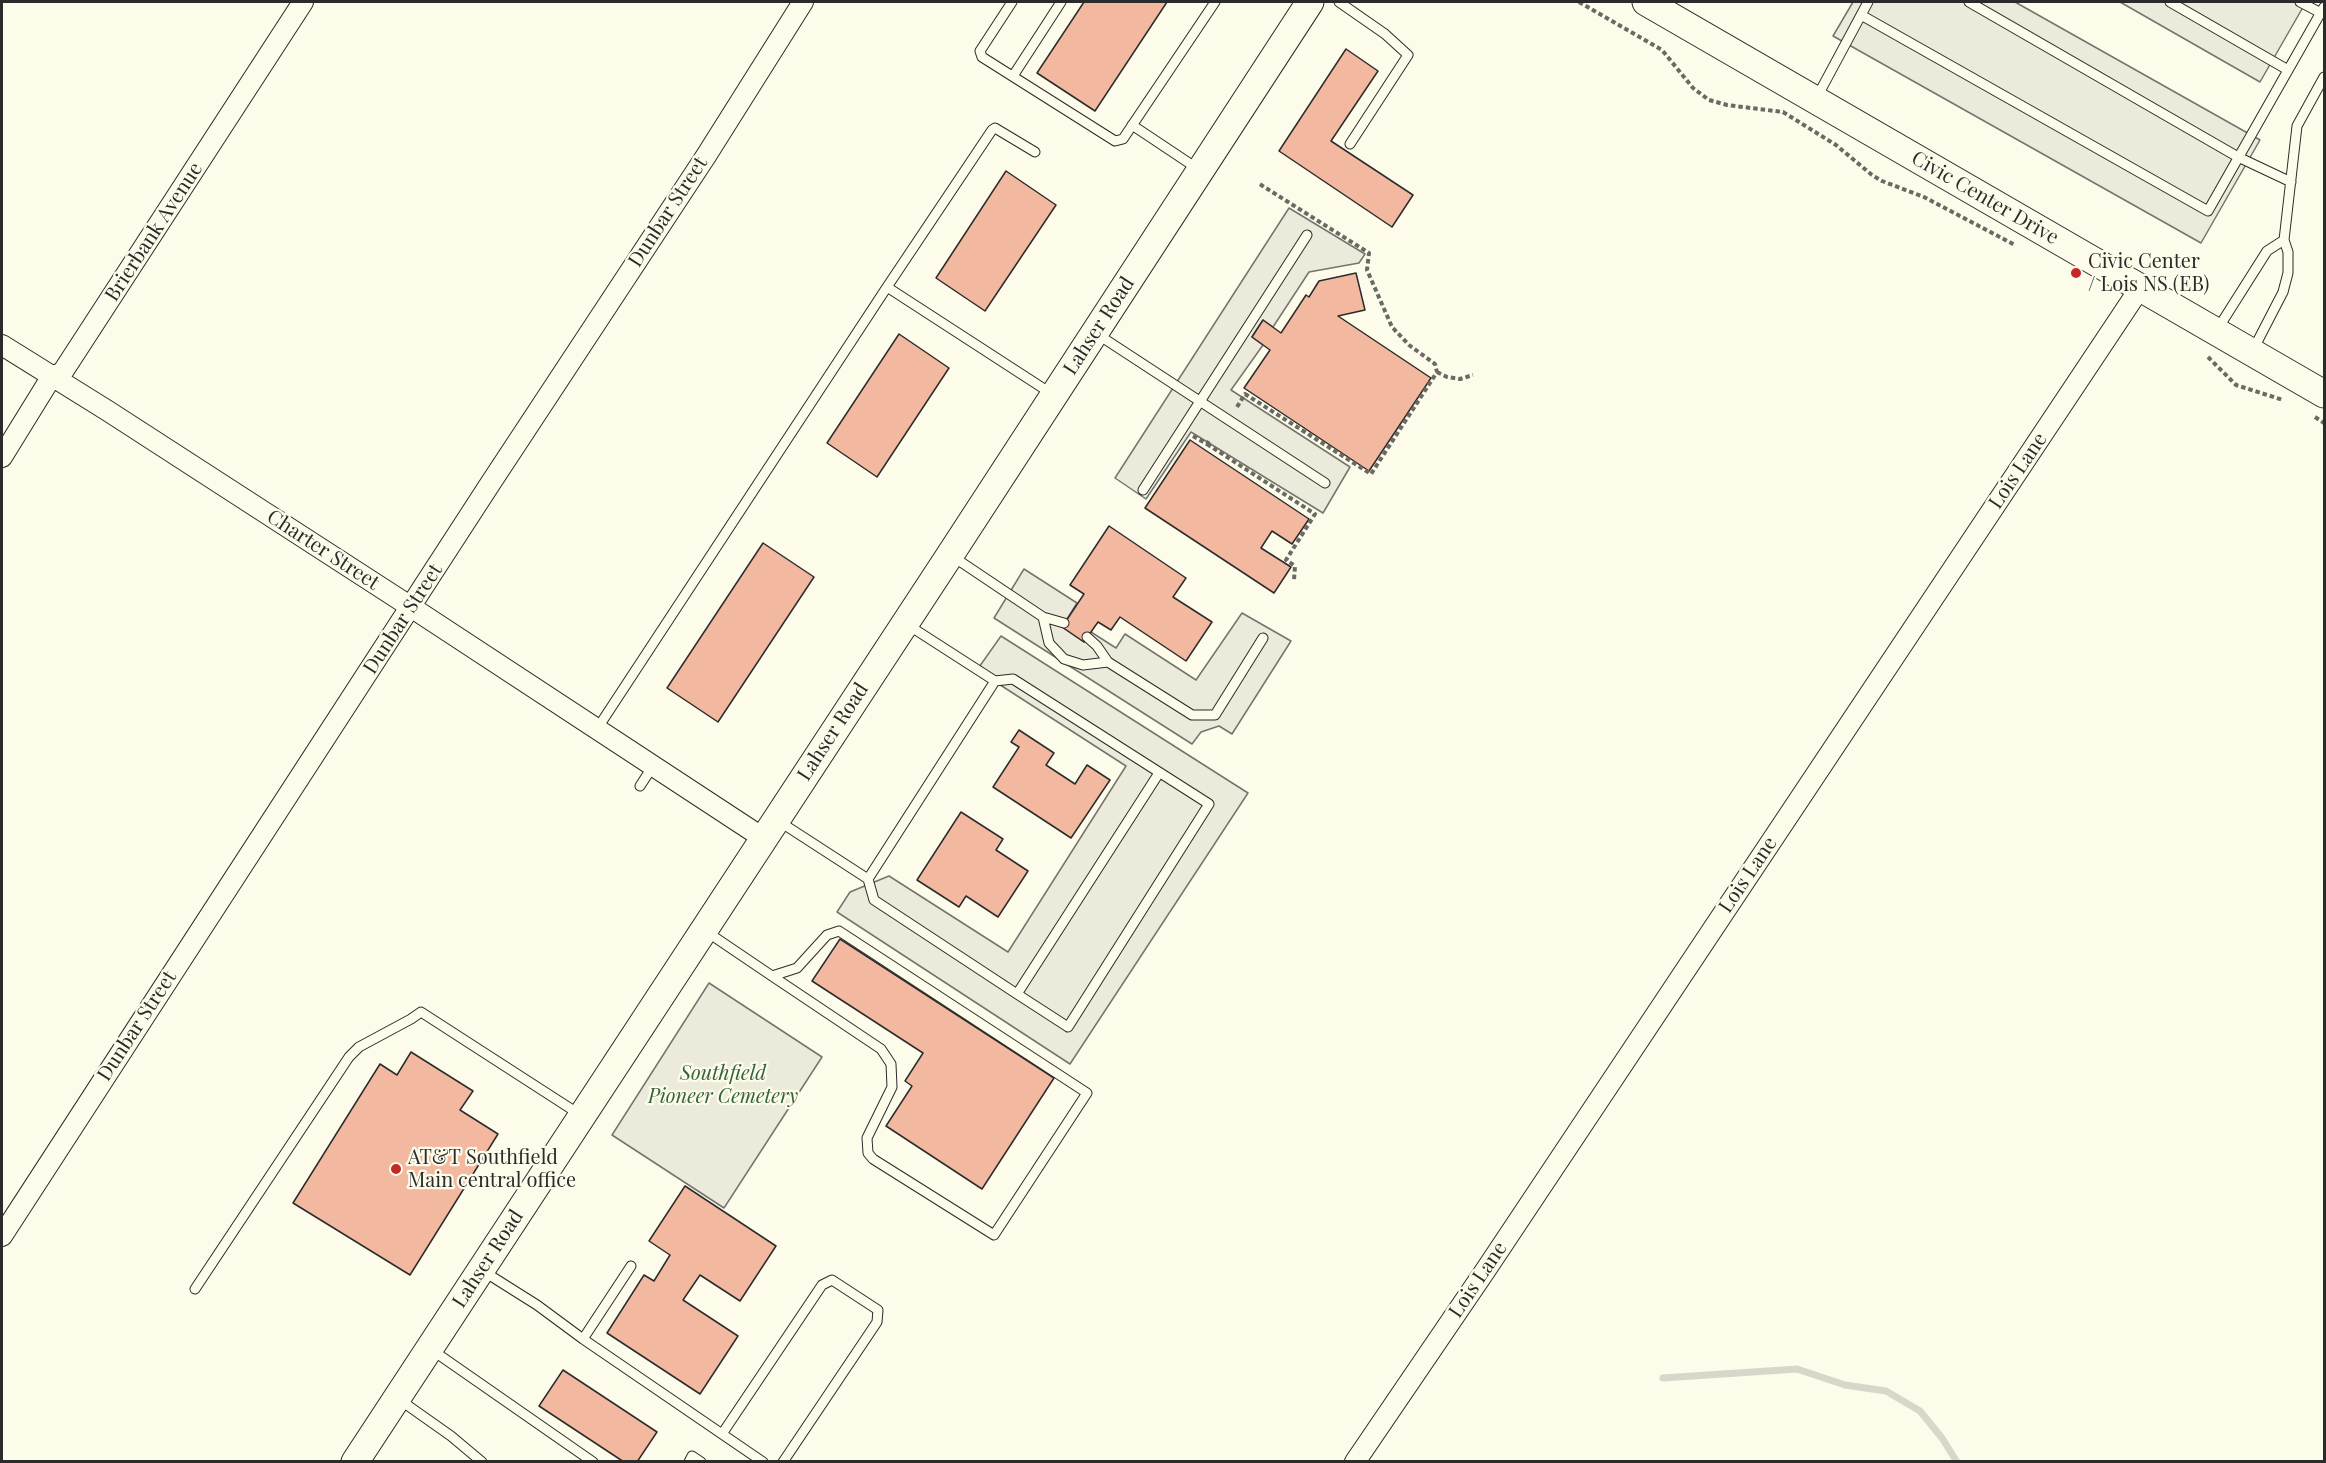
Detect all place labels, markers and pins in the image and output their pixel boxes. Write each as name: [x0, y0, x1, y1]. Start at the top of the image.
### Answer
place label: Civic Center / Lois NS (EB): [2088, 250, 2209, 297]
marker: Civic Center / Lois NS (EB): [2069, 266, 2083, 280]
place label: AT&T Southfield Main central office: [408, 1146, 576, 1193]
marker: AT&T Southfield Main central office: [389, 1162, 403, 1176]

